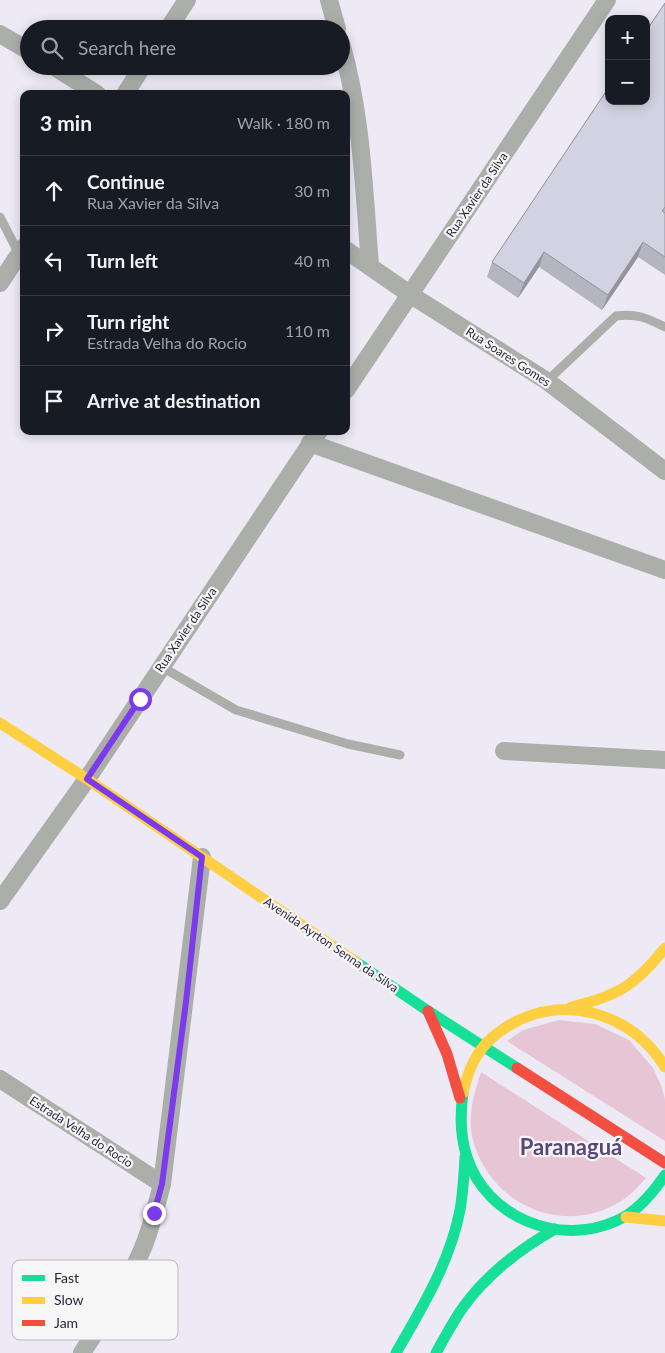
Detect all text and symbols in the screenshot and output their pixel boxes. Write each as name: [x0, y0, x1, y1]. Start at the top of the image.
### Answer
map controls: [605, 15, 650, 105]
button: +: [605, 15, 650, 60]
search box: [20, 20, 350, 75]
icon: search: [38, 34, 66, 62]
text: Search here: [78, 36, 176, 59]
button: −: [605, 60, 650, 105]
text: 3 min: [40, 110, 92, 135]
text: Walk · 180 m: [237, 113, 330, 132]
street label: Rua Xavier da Silva: [443, 149, 511, 240]
text: Continue: [87, 170, 165, 193]
icon: ahead: [40, 177, 68, 205]
text: 30 m: [294, 181, 330, 200]
text: Rua Xavier da Silva: [87, 193, 219, 212]
icon: left: [40, 247, 68, 275]
text: Turn left: [87, 249, 158, 272]
text: 40 m: [294, 251, 330, 270]
text: Turn right: [87, 310, 169, 333]
icon: right: [40, 317, 68, 345]
text: 110 m: [285, 321, 330, 340]
street label: Rua Soares Gomes: [463, 324, 553, 390]
text: Estrada Velha do Rocio: [87, 333, 247, 352]
icon: arrive: [40, 387, 68, 415]
text: Arrive at destination: [87, 389, 260, 412]
street label: Rua Xavier da Silva: [152, 584, 220, 675]
route start: [129, 688, 152, 711]
street label: Avenida Ayrton Senna da Silva: [261, 894, 401, 995]
street label: Estrada Velha do Rocio: [27, 1093, 136, 1171]
district label: Paranaguá: [520, 1133, 622, 1160]
route end: [143, 1202, 166, 1225]
legend: [12, 1260, 178, 1340]
text: Fast: [54, 1269, 79, 1286]
text: Slow: [54, 1291, 84, 1308]
text: Jam: [54, 1314, 78, 1331]

